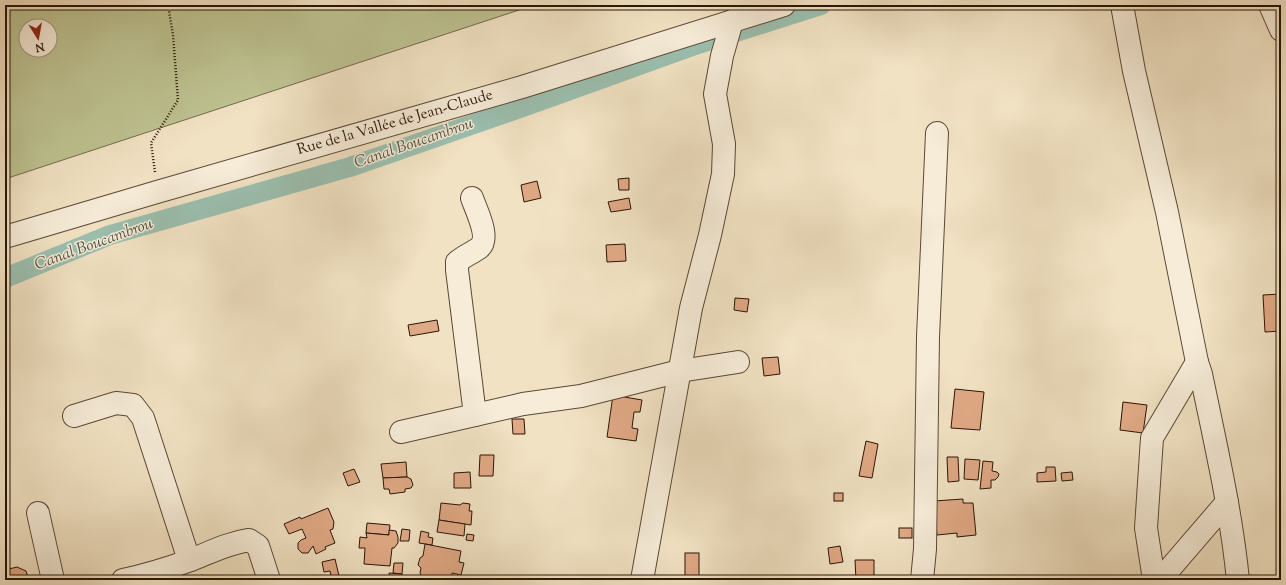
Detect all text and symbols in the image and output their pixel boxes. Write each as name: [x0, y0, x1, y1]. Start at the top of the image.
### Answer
north arrow: [18, 18, 58, 58]
text: N: [34, 38, 47, 56]
street label: Rue de la Vallée de Jean-Claude: [295, 85, 495, 161]
water label: Canal Boucambrou: [351, 113, 477, 175]
water label: Canal Boucambrou: [32, 213, 157, 277]

